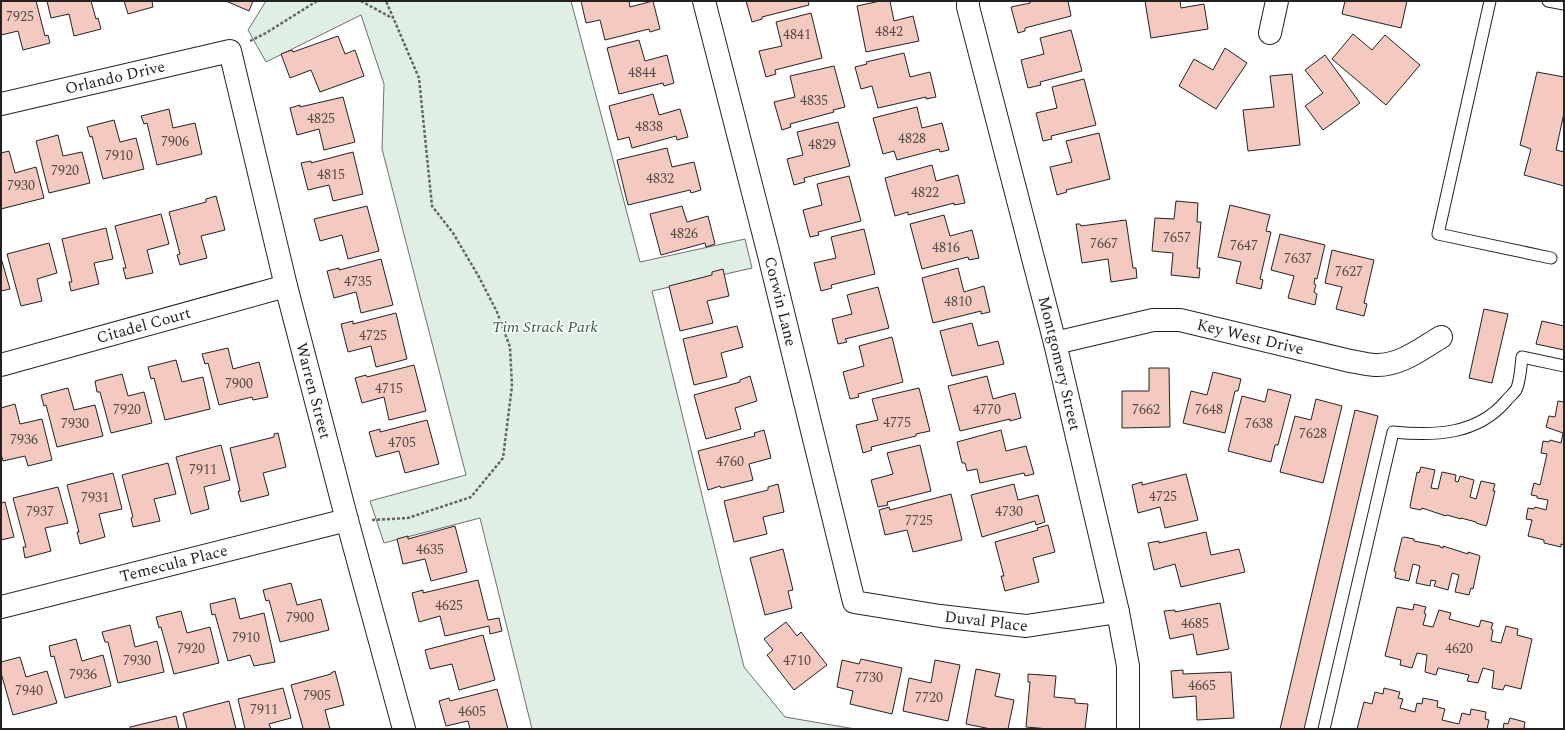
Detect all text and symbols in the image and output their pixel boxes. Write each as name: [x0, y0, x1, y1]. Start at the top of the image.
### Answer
house number: 7925: [6, 6, 34, 27]
house number: 4842: [875, 21, 903, 42]
house number: 4841: [783, 24, 811, 45]
street label: Orlando Drive: [63, 54, 167, 101]
house number: 4844: [628, 62, 656, 83]
house number: 4835: [800, 90, 828, 111]
house number: 4825: [307, 108, 335, 129]
house number: 4838: [635, 116, 663, 137]
house number: 4828: [898, 128, 926, 149]
house number: 7906: [161, 131, 189, 152]
house number: 4829: [808, 134, 836, 155]
house number: 7910: [105, 145, 133, 166]
house number: 7920: [51, 160, 79, 181]
house number: 4815: [317, 164, 345, 185]
house number: 4832: [646, 168, 674, 189]
house number: 7930: [7, 175, 35, 196]
house number: 4822: [911, 182, 939, 203]
house number: 4826: [670, 223, 698, 244]
house number: 7657: [1163, 227, 1191, 248]
house number: 7667: [1090, 233, 1118, 254]
house number: 7647: [1230, 235, 1258, 256]
house number: 4816: [932, 237, 960, 258]
house number: 7637: [1284, 248, 1312, 269]
street label: Corwin Lane: [758, 254, 803, 349]
house number: 7627: [1335, 261, 1363, 282]
house number: 4735: [344, 271, 372, 292]
house number: 4810: [944, 291, 972, 312]
street label: Montgomery Street: [1031, 294, 1087, 434]
street label: Citadel Court: [94, 301, 194, 350]
street label: Key West Drive: [1194, 312, 1306, 361]
park label: Tim Strack Park: [492, 315, 598, 339]
house number: 4725: [359, 325, 387, 346]
street label: Warren Street: [289, 340, 338, 442]
house number: 7900: [225, 373, 253, 394]
house number: 4715: [375, 378, 403, 399]
house number: 7920: [113, 399, 141, 420]
house number: 4770: [973, 399, 1001, 420]
house number: 7662: [1132, 399, 1160, 420]
house number: 7648: [1195, 399, 1223, 420]
house number: 4775: [883, 412, 911, 433]
house number: 7930: [61, 413, 89, 434]
house number: 7638: [1245, 413, 1273, 434]
house number: 7628: [1299, 423, 1327, 444]
house number: 7936: [10, 429, 38, 450]
house number: 4705: [388, 432, 416, 453]
house number: 4760: [716, 451, 744, 472]
house number: 7911: [189, 459, 217, 480]
house number: 4725: [1149, 486, 1177, 507]
house number: 7931: [81, 487, 109, 508]
house number: 7937: [26, 501, 54, 522]
house number: 4730: [995, 501, 1023, 522]
house number: 7725: [905, 510, 933, 531]
street label: Temecula Place: [117, 538, 230, 589]
house number: 4635: [416, 539, 444, 560]
house number: 4625: [435, 595, 463, 616]
street label: Duval Place: [943, 605, 1029, 638]
house number: 7900: [286, 607, 314, 628]
house number: 4685: [1181, 613, 1209, 634]
house number: 7910: [232, 627, 260, 648]
house number: 7920: [177, 638, 205, 659]
house number: 4620: [1445, 638, 1473, 659]
house number: 7930: [123, 650, 151, 671]
house number: 4710: [783, 650, 811, 671]
house number: 7936: [69, 664, 97, 685]
house number: 7730: [855, 667, 883, 688]
house number: 4665: [1188, 675, 1216, 696]
house number: 7940: [15, 680, 43, 701]
house number: 7905: [303, 685, 331, 706]
house number: 7720: [915, 687, 943, 708]
house number: 7911: [250, 699, 278, 720]
house number: 4605: [458, 701, 486, 722]

